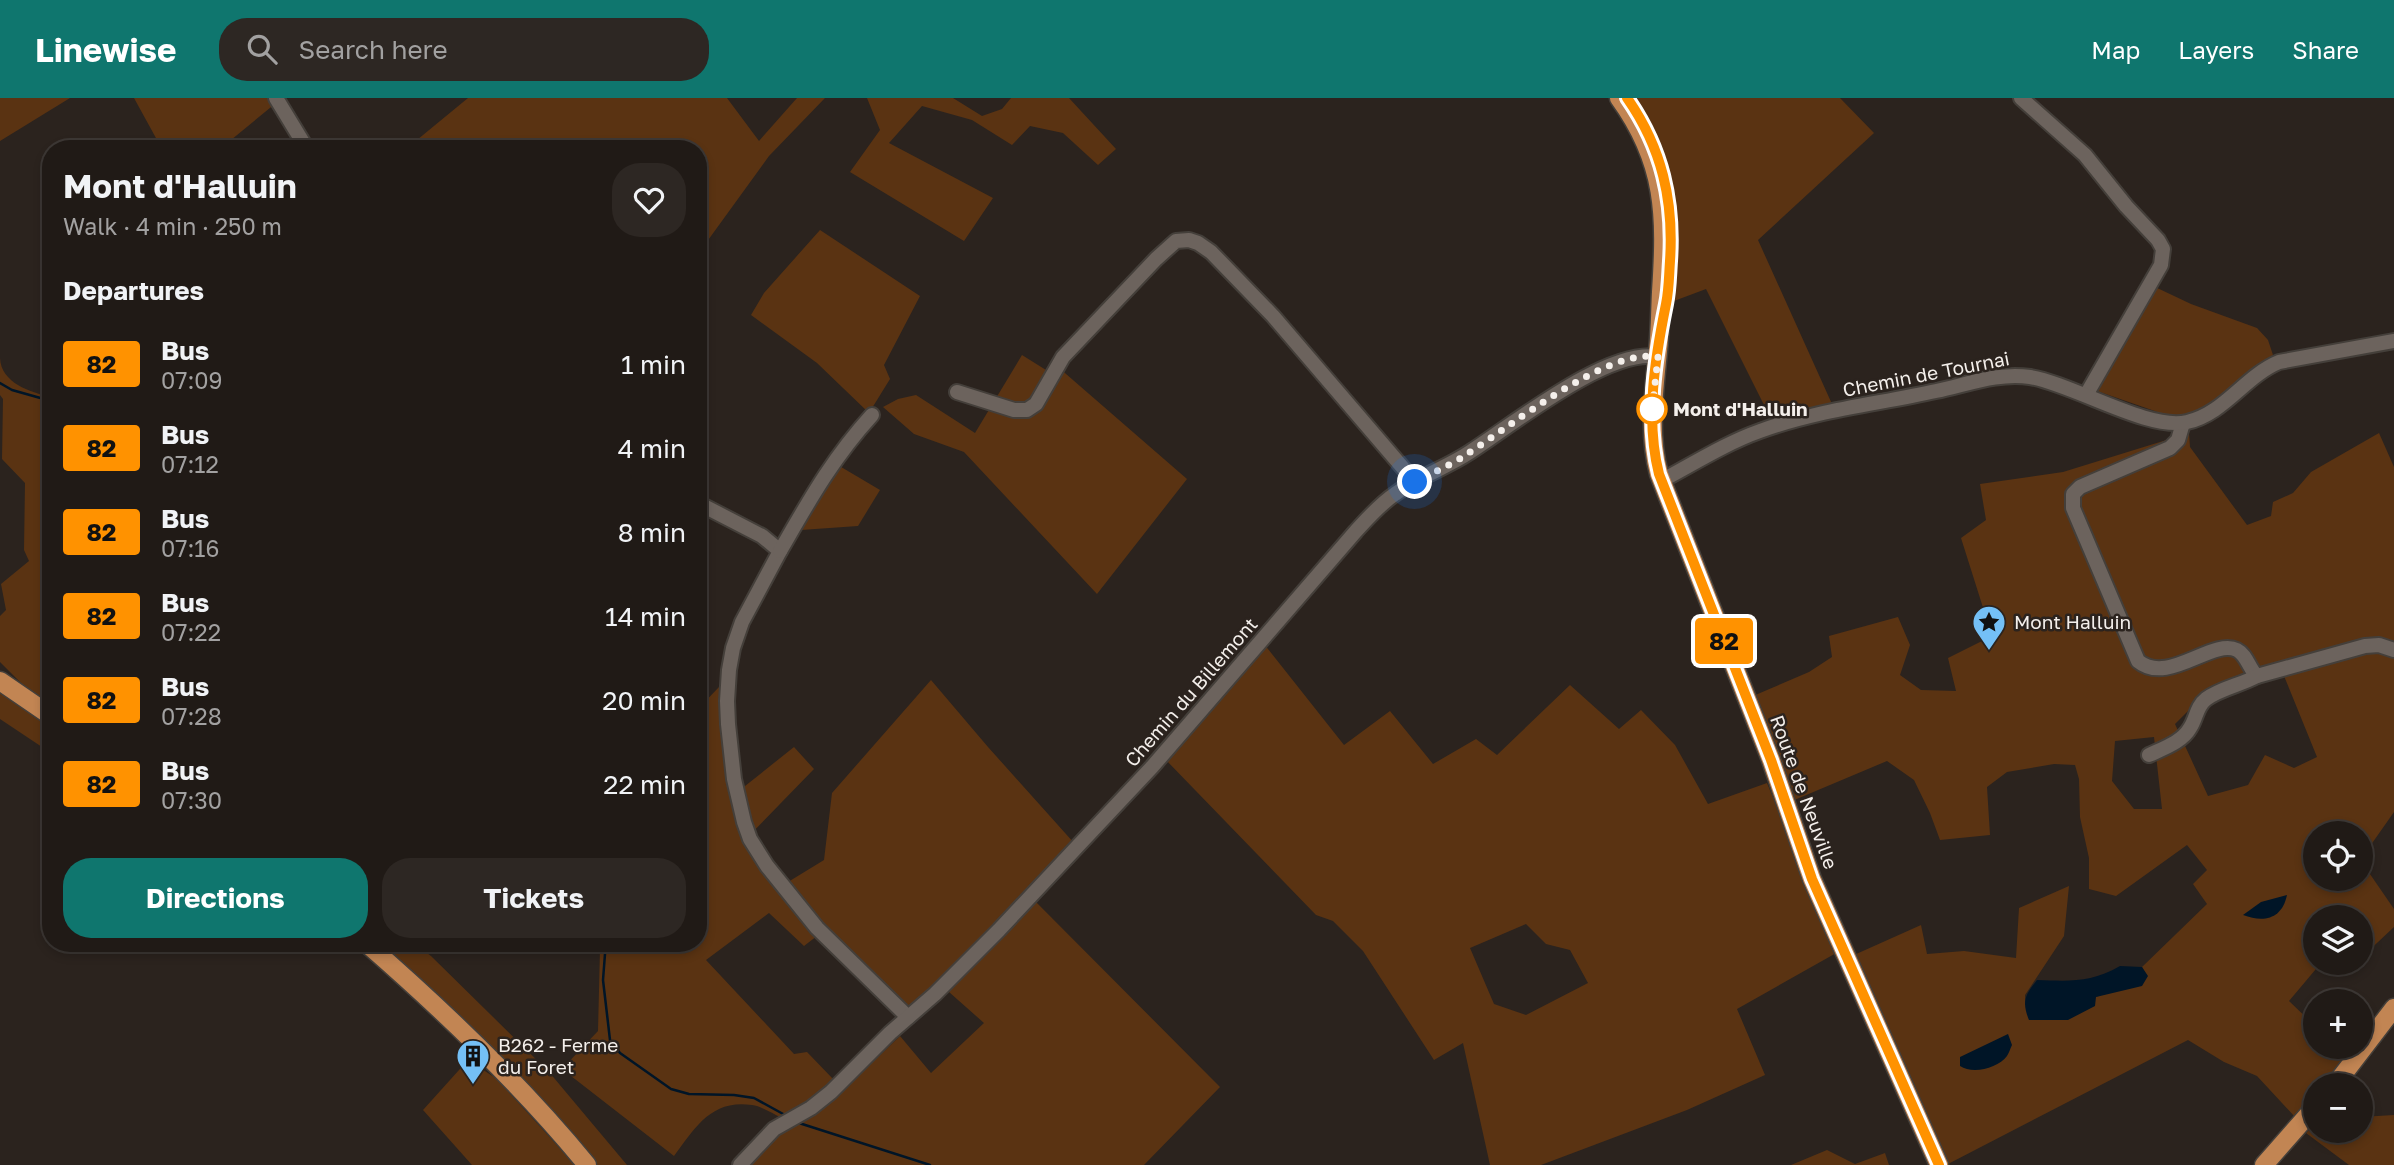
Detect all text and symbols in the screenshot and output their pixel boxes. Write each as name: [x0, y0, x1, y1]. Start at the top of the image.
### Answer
search box: [219, 18, 709, 81]
text: Linewise: [35, 30, 177, 69]
icon: search: [243, 30, 281, 68]
text: Search here: [299, 34, 448, 65]
text: Map: [2091, 35, 2140, 64]
text: Layers: [2178, 35, 2254, 64]
text: Share: [2292, 35, 2359, 64]
button: heart: [612, 163, 686, 237]
text: Mont d'Halluin: [63, 166, 297, 205]
text: Walk · 4 min · 250 m: [63, 212, 282, 240]
text: Departures: [63, 275, 204, 306]
text: Bus: [161, 335, 209, 366]
street label: Chemin de Tournai: [1841, 346, 2011, 401]
text: 82: [87, 349, 117, 378]
text: 1 min: [621, 349, 686, 380]
text: 07:09: [161, 366, 223, 394]
marker: Mont d'Halluin: [1637, 394, 1667, 424]
place label: Mont d'Halluin: [1673, 397, 1808, 420]
text: Bus: [161, 419, 209, 450]
text: 82: [87, 433, 117, 462]
text: 4 min: [618, 433, 686, 464]
text: 07:12: [161, 450, 219, 478]
your location: [1397, 464, 1432, 499]
text: Bus: [161, 503, 209, 534]
text: 82: [87, 517, 117, 546]
text: 8 min: [618, 517, 686, 548]
text: 07:16: [161, 534, 219, 562]
text: Bus: [161, 587, 209, 618]
text: 82: [87, 601, 117, 630]
text: 14 min: [605, 601, 686, 632]
place icon: Mont Halluin: [1970, 603, 2008, 652]
place label: Mont Halluin: [2014, 610, 2131, 633]
street label: Chemin du Billemont: [1120, 612, 1262, 771]
text: 07:22: [161, 618, 221, 646]
line badge: 82: [1692, 618, 1756, 664]
text: 82: [1709, 626, 1739, 655]
text: Bus: [161, 671, 209, 702]
text: 82: [87, 685, 117, 714]
text: 20 min: [602, 685, 686, 716]
text: 07:28: [161, 702, 222, 730]
street label: Route de Neuville: [1766, 712, 1843, 872]
text: Bus: [161, 755, 209, 786]
text: 82: [87, 769, 117, 798]
text: 22 min: [603, 769, 686, 800]
text: 07:30: [161, 786, 222, 814]
map controls: [2303, 821, 2373, 1143]
button: locate: [2303, 821, 2373, 891]
button: Directions: [63, 858, 368, 938]
button: Tickets: [382, 858, 686, 938]
button: layers: [2303, 905, 2373, 975]
button: +: [2303, 989, 2373, 1059]
place label: B262 - Ferme du Foret: [498, 1033, 618, 1078]
building icon: B262 - Ferme du Foret: [454, 1037, 492, 1086]
button: −: [2303, 1073, 2373, 1143]

